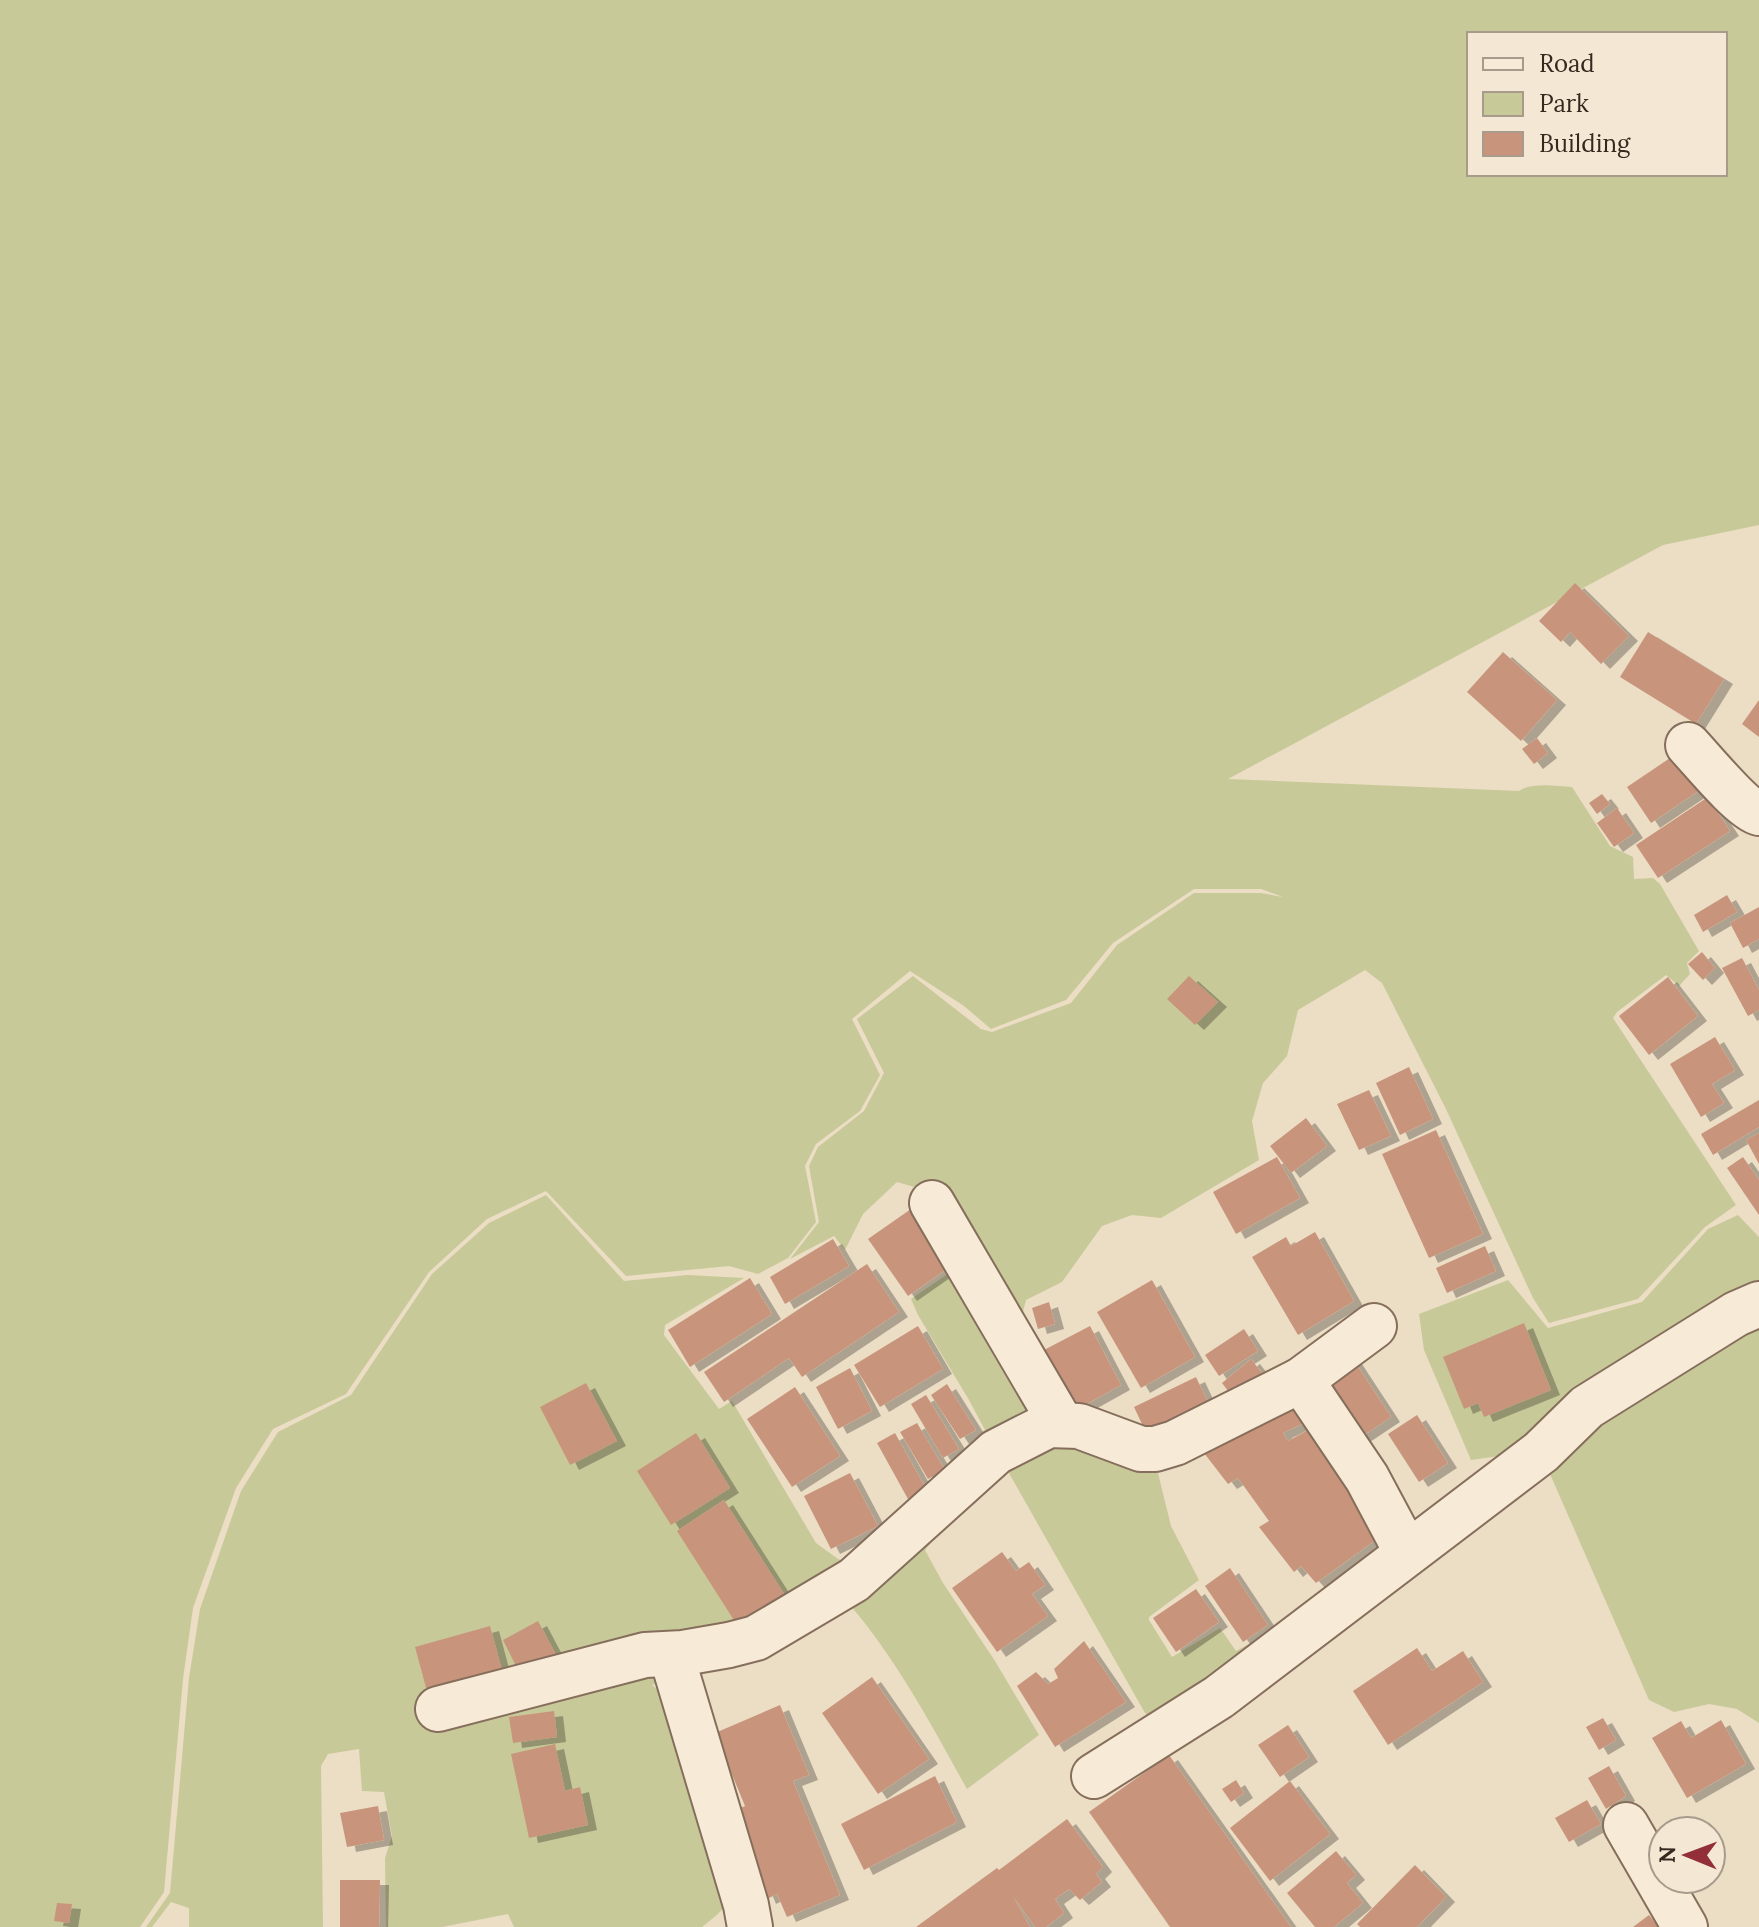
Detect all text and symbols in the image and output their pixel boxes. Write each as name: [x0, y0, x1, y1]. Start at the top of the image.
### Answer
legend: [1467, 32, 1727, 176]
text: Road: [1539, 48, 1595, 79]
text: Park: [1539, 88, 1589, 119]
text: Building: [1539, 128, 1631, 159]
north arrow: [1647, 1815, 1727, 1895]
text: N: [1653, 1846, 1681, 1863]

